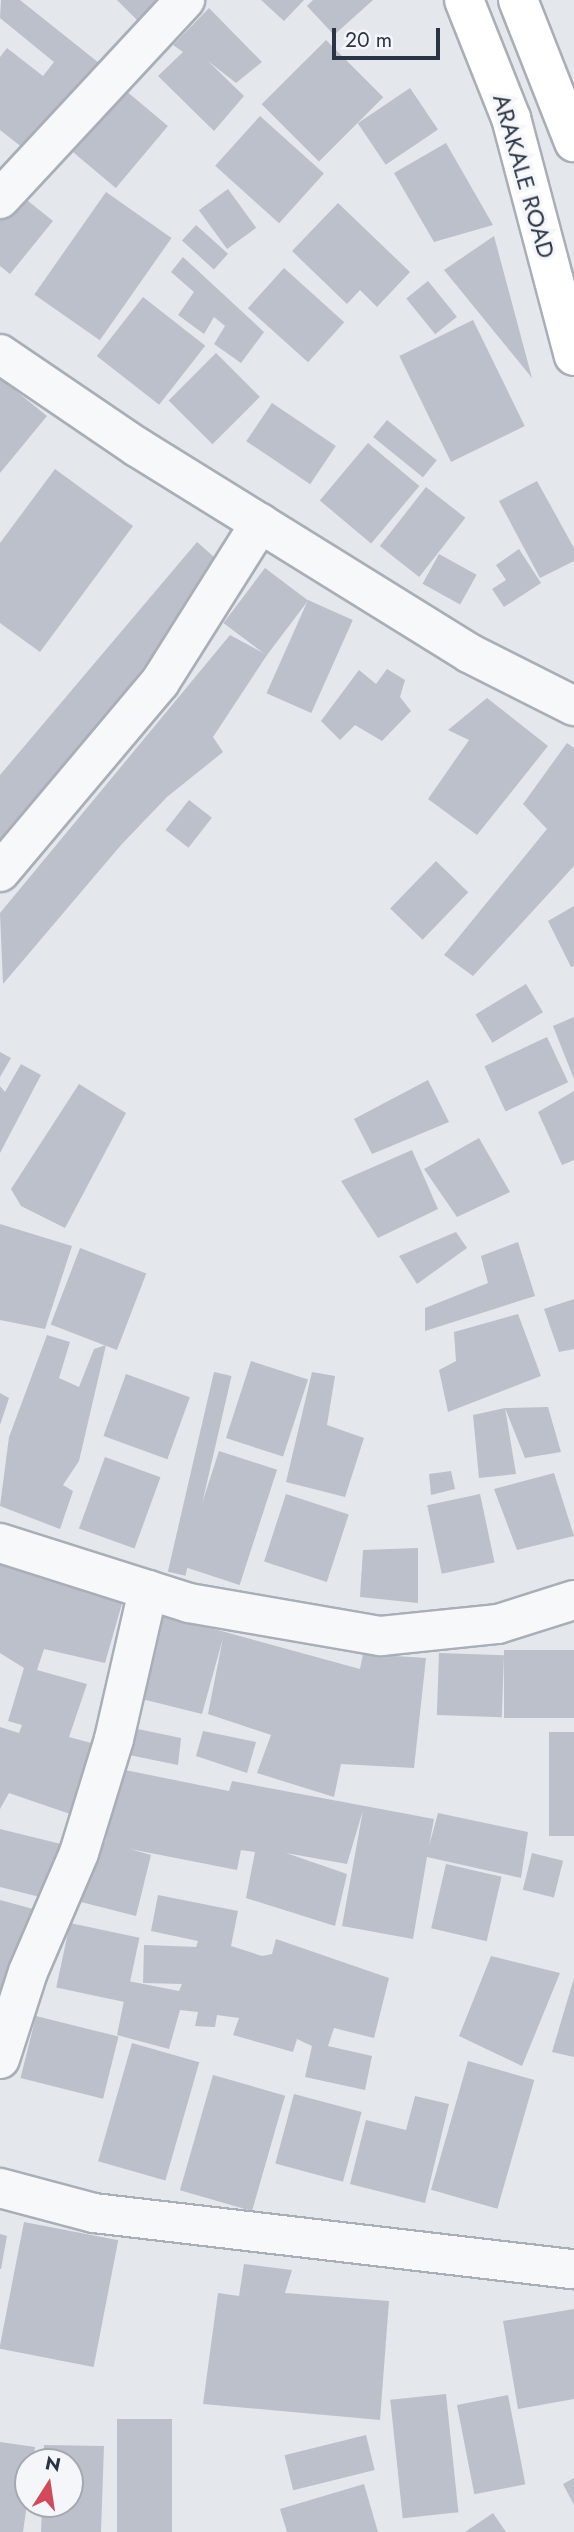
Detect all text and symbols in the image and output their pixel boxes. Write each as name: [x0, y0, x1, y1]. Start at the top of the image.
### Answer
scale bar: [336, 14, 444, 58]
text: 20 m: [345, 25, 392, 55]
street label: ARAKALE ROAD: [487, 91, 561, 261]
north arrow: [14, 2448, 84, 2518]
text: N: [43, 2449, 63, 2479]

